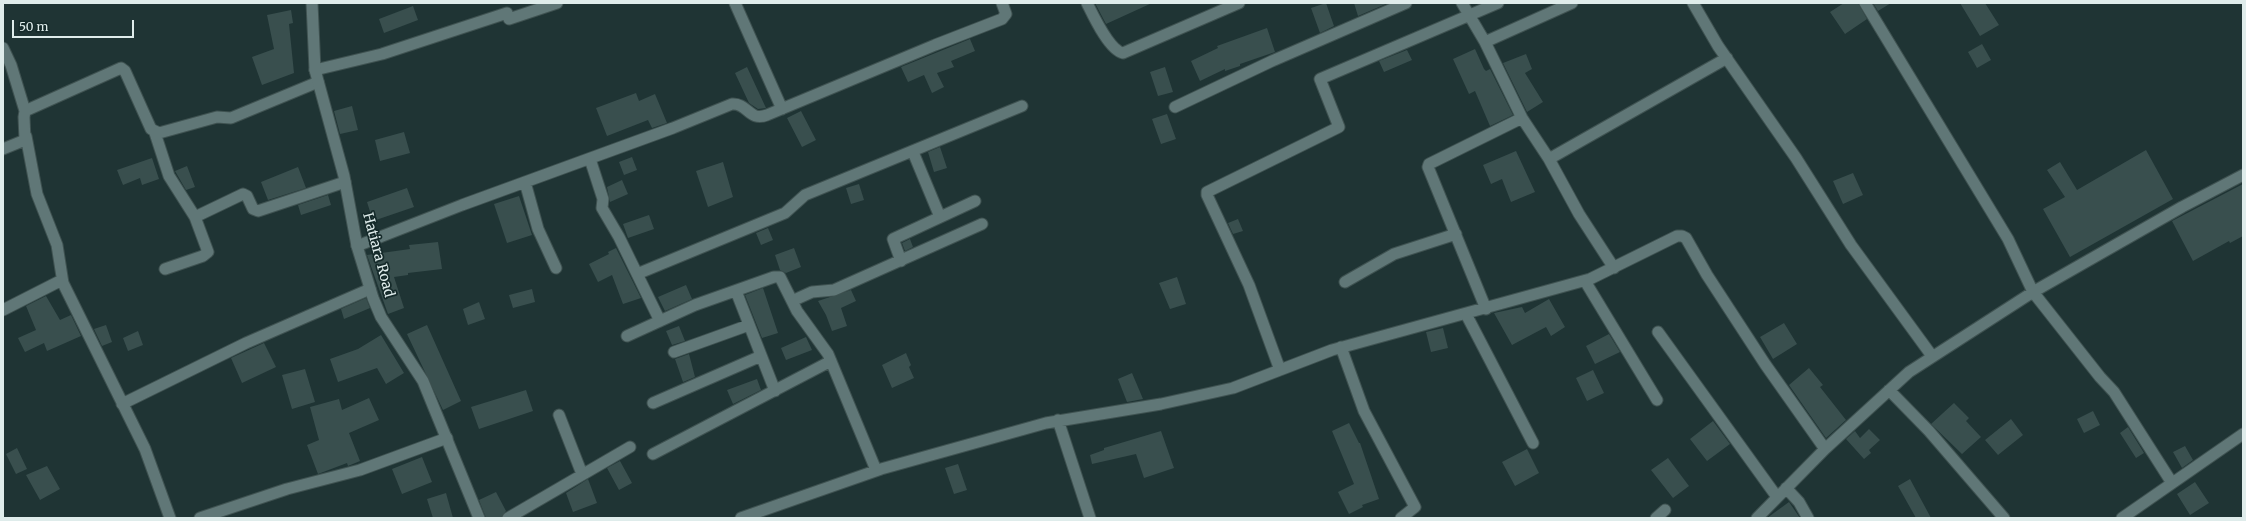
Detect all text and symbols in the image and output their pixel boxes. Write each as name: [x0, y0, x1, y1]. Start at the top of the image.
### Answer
scale bar: [14, 12, 136, 38]
text: 50 m: [19, 19, 48, 34]
street label: Hatiara Road: [359, 211, 397, 299]

